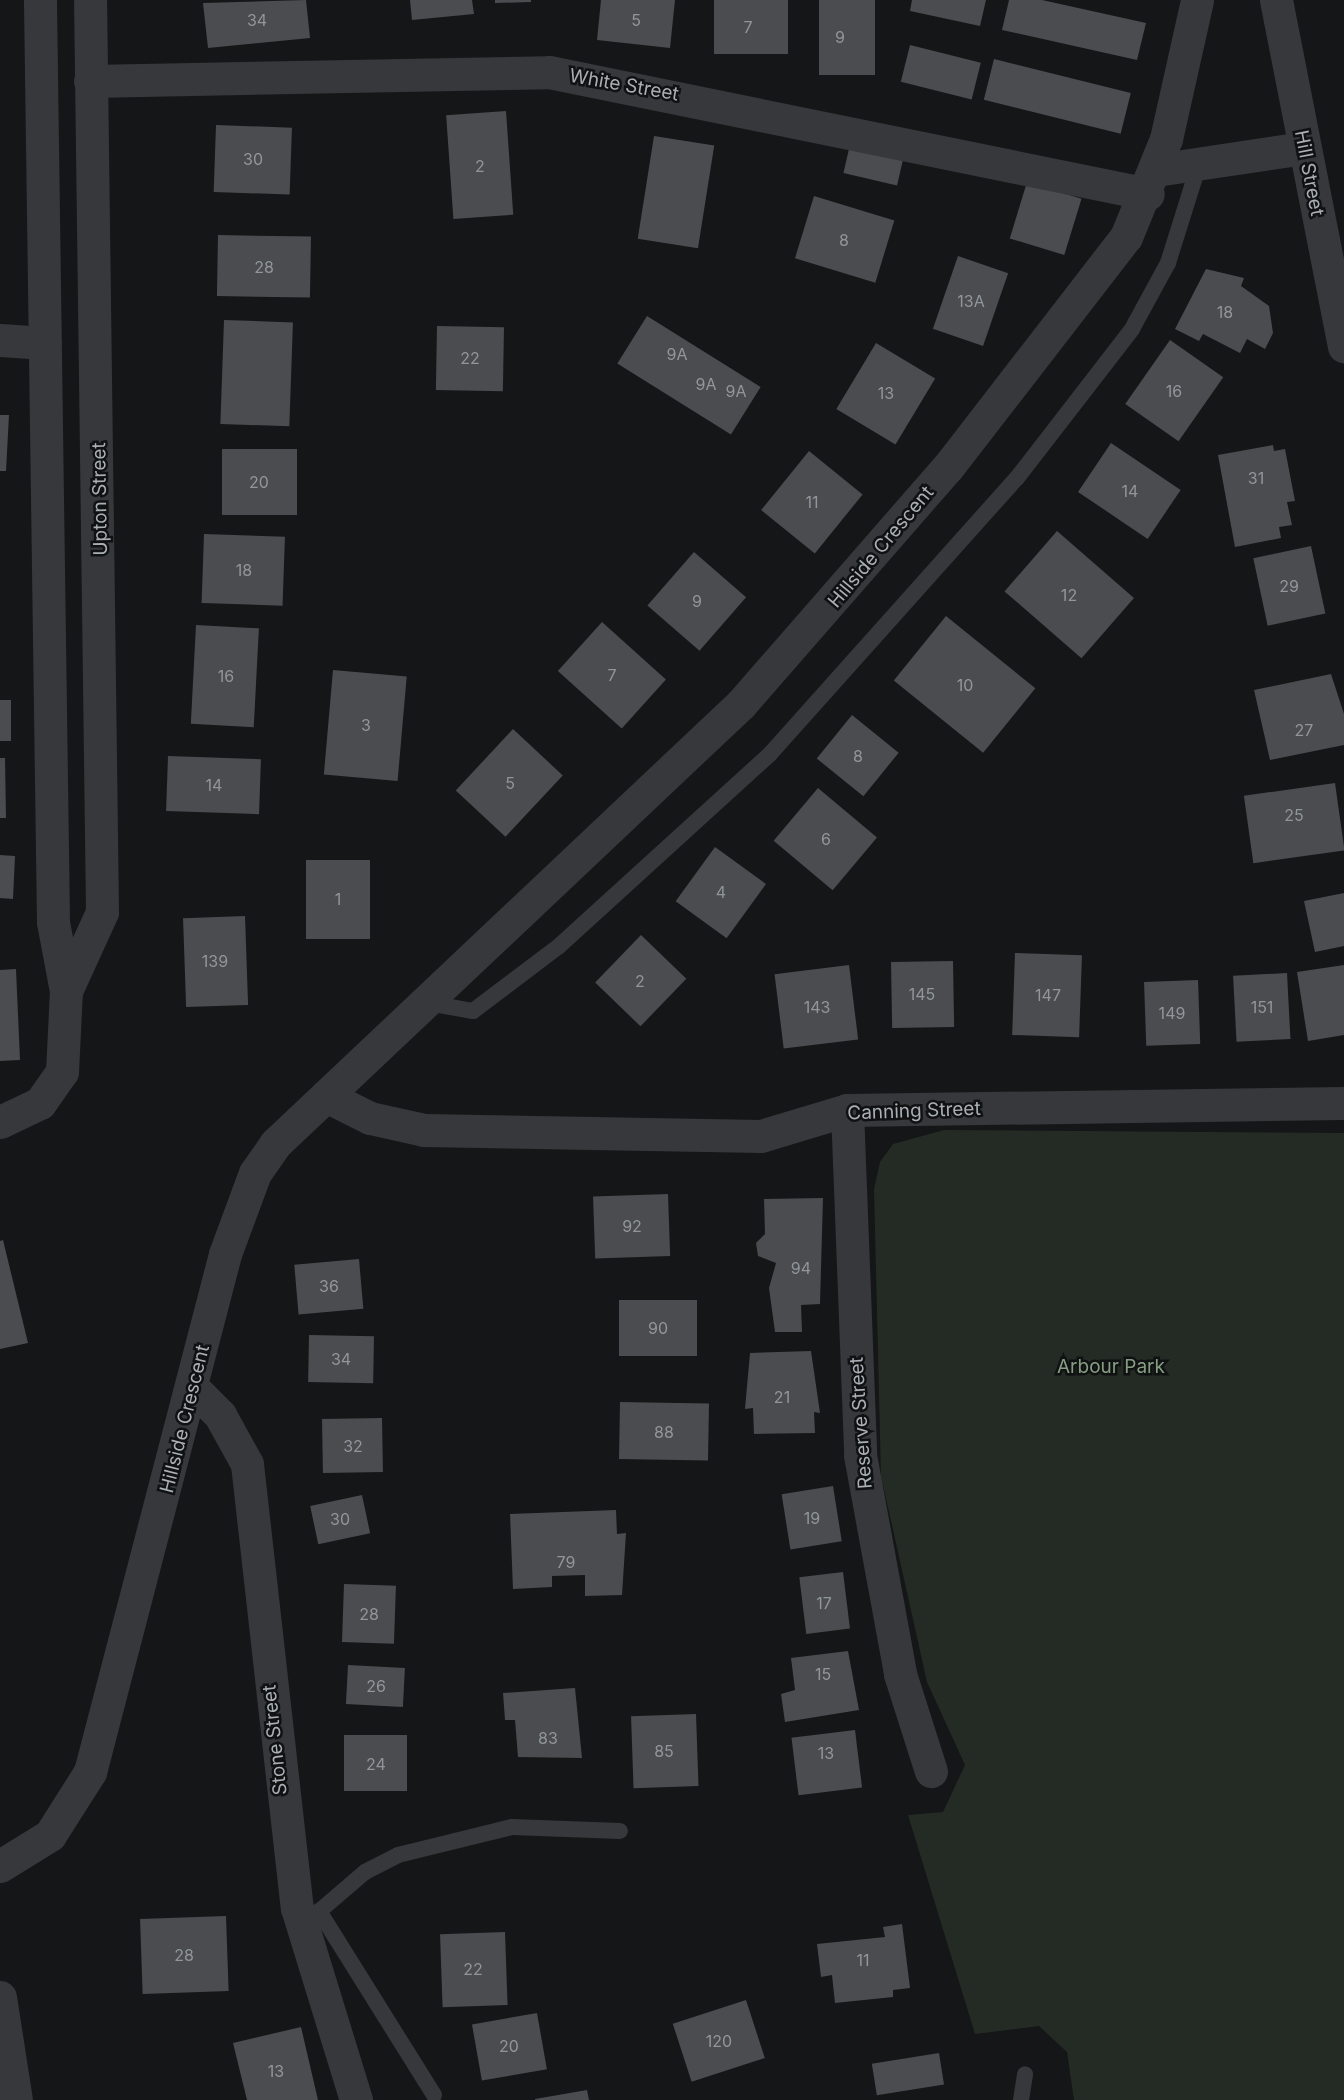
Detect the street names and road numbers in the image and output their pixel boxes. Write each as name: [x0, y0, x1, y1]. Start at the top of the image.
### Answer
street label: White Street: [568, 64, 680, 106]
street label: Hill Street: [1290, 128, 1328, 218]
street label: Upton Street: [88, 442, 112, 556]
street label: Hillside Crescent: [823, 482, 939, 612]
street label: Canning Street: [847, 1097, 981, 1125]
street label: Hillside Crescent: [156, 1343, 214, 1495]
street label: Reserve Street: [845, 1356, 877, 1490]
street label: Stone Street: [258, 1684, 292, 1796]

